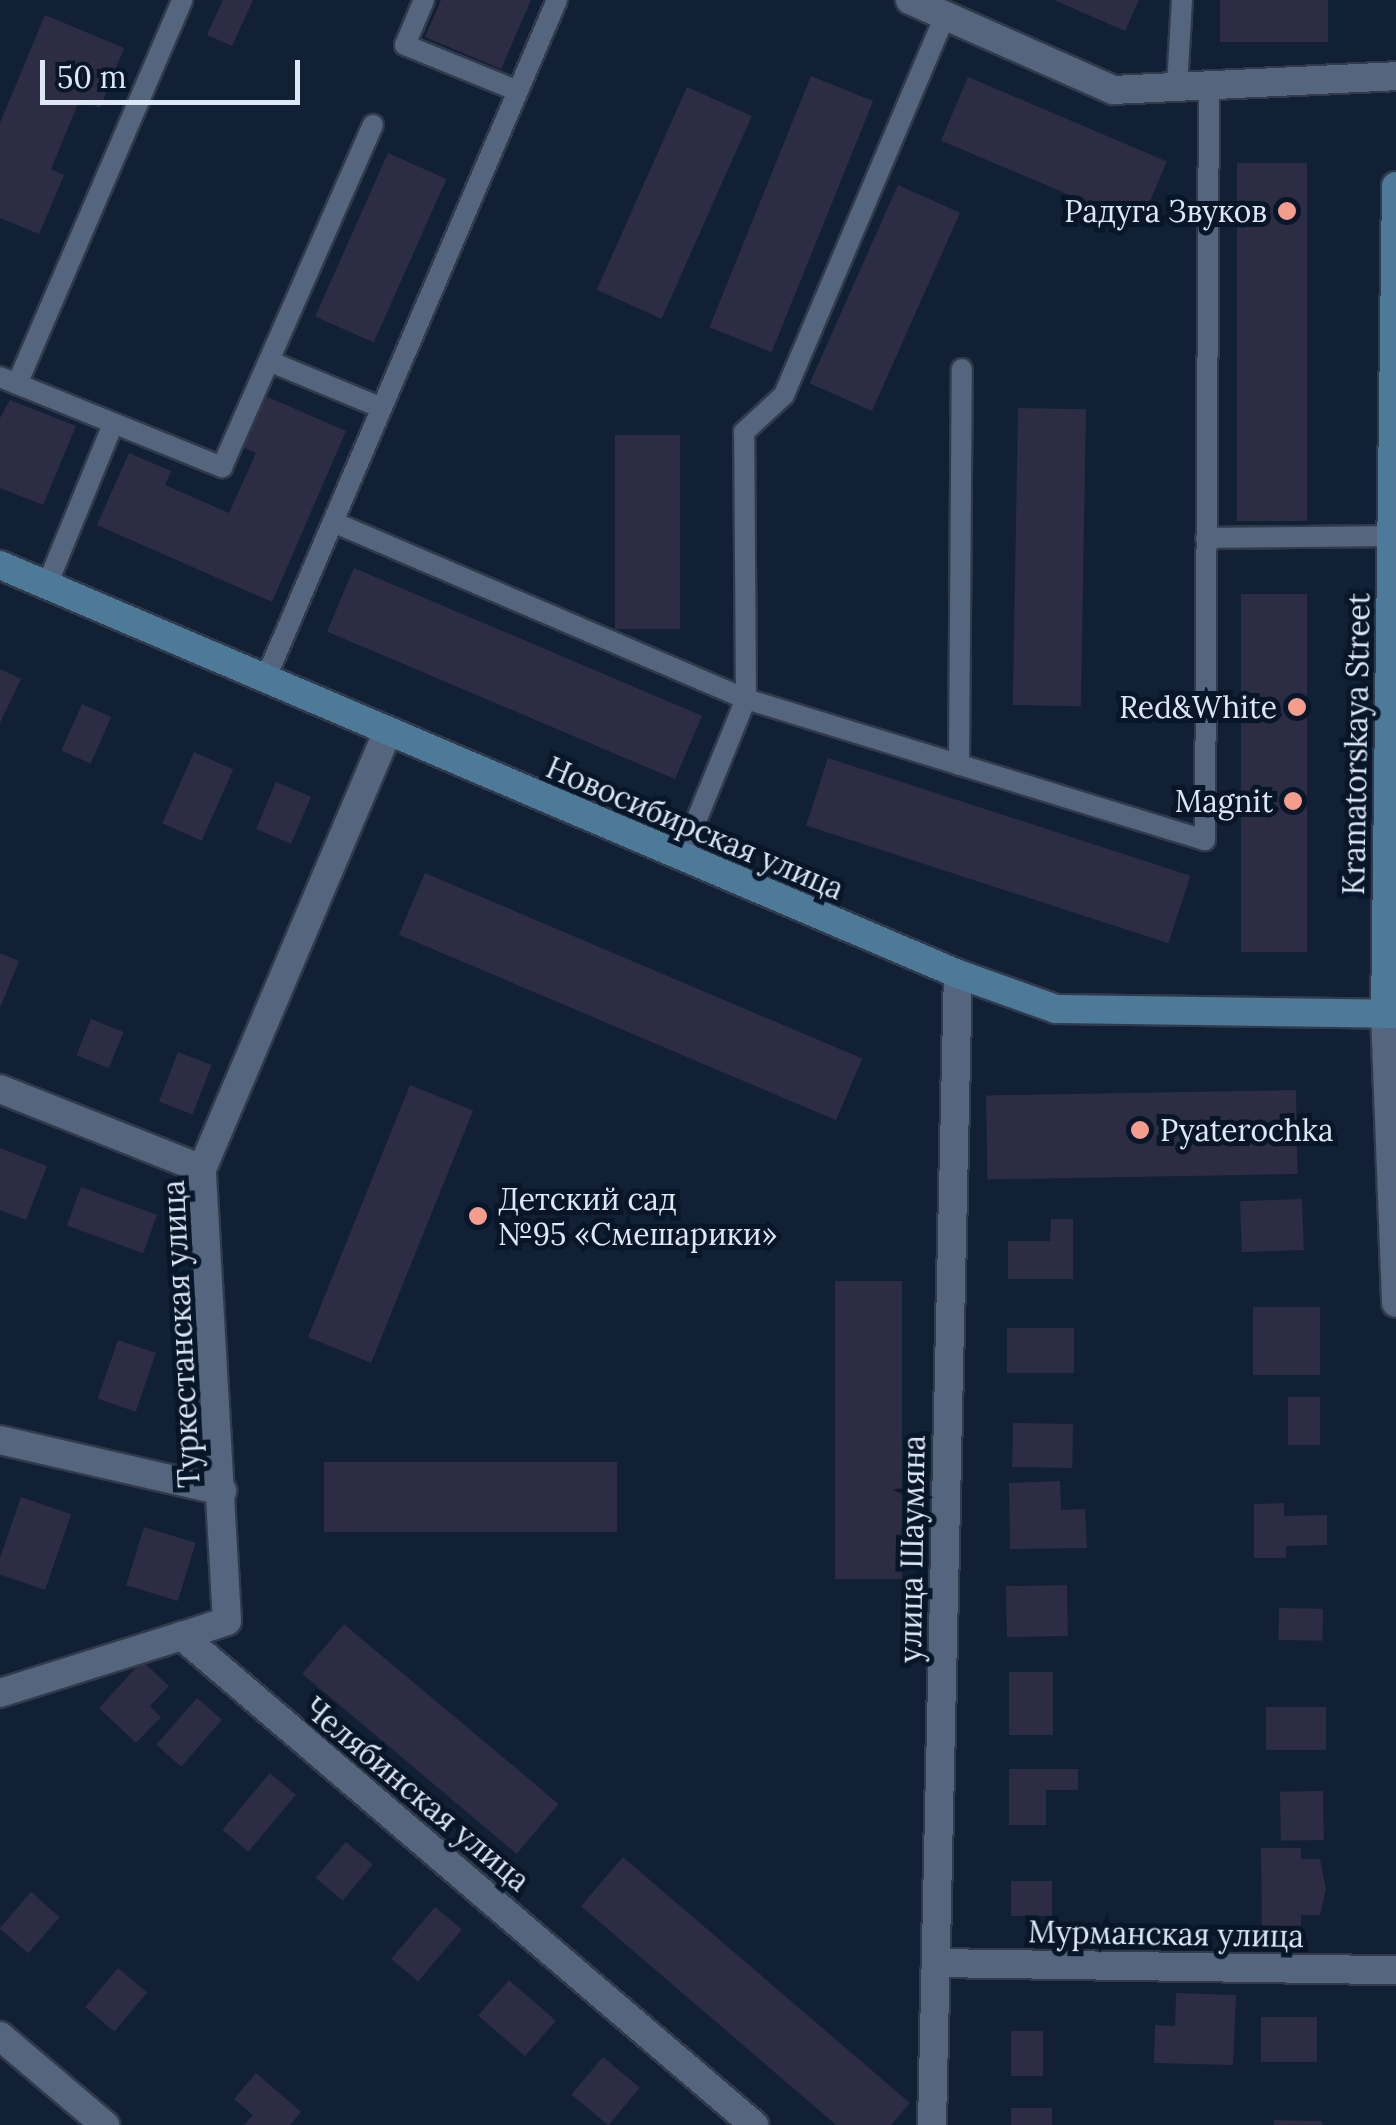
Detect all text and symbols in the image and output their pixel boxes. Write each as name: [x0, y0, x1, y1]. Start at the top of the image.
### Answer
scale bar: [45, 40, 305, 102]
text: 50 m: [57, 58, 127, 96]
place label: Радуга Звуков: [1064, 193, 1267, 229]
marker: Радуга Звуков: [1276, 200, 1298, 222]
street label: Kramatorskaya Street: [1335, 592, 1377, 896]
place label: Red&White: [1119, 689, 1277, 725]
marker: Red&White: [1286, 696, 1308, 718]
street label: Новосибирская улица: [541, 749, 849, 907]
place label: Magnit: [1175, 783, 1273, 819]
marker: Magnit: [1282, 790, 1304, 812]
place label: Pyaterochka: [1160, 1112, 1333, 1148]
marker: Pyaterochka: [1129, 1119, 1151, 1141]
street label: Туркестанская улица: [155, 1179, 207, 1489]
place label: Детский сад №95 «Смешарики»: [498, 1181, 778, 1252]
marker: Детский сад №95 «Смешарики»: [467, 1205, 489, 1227]
street label: улица Шаумяна: [892, 1435, 932, 1663]
street label: Челябинская улица: [297, 1689, 537, 1899]
street label: Мурманская улица: [1028, 1914, 1304, 1954]

